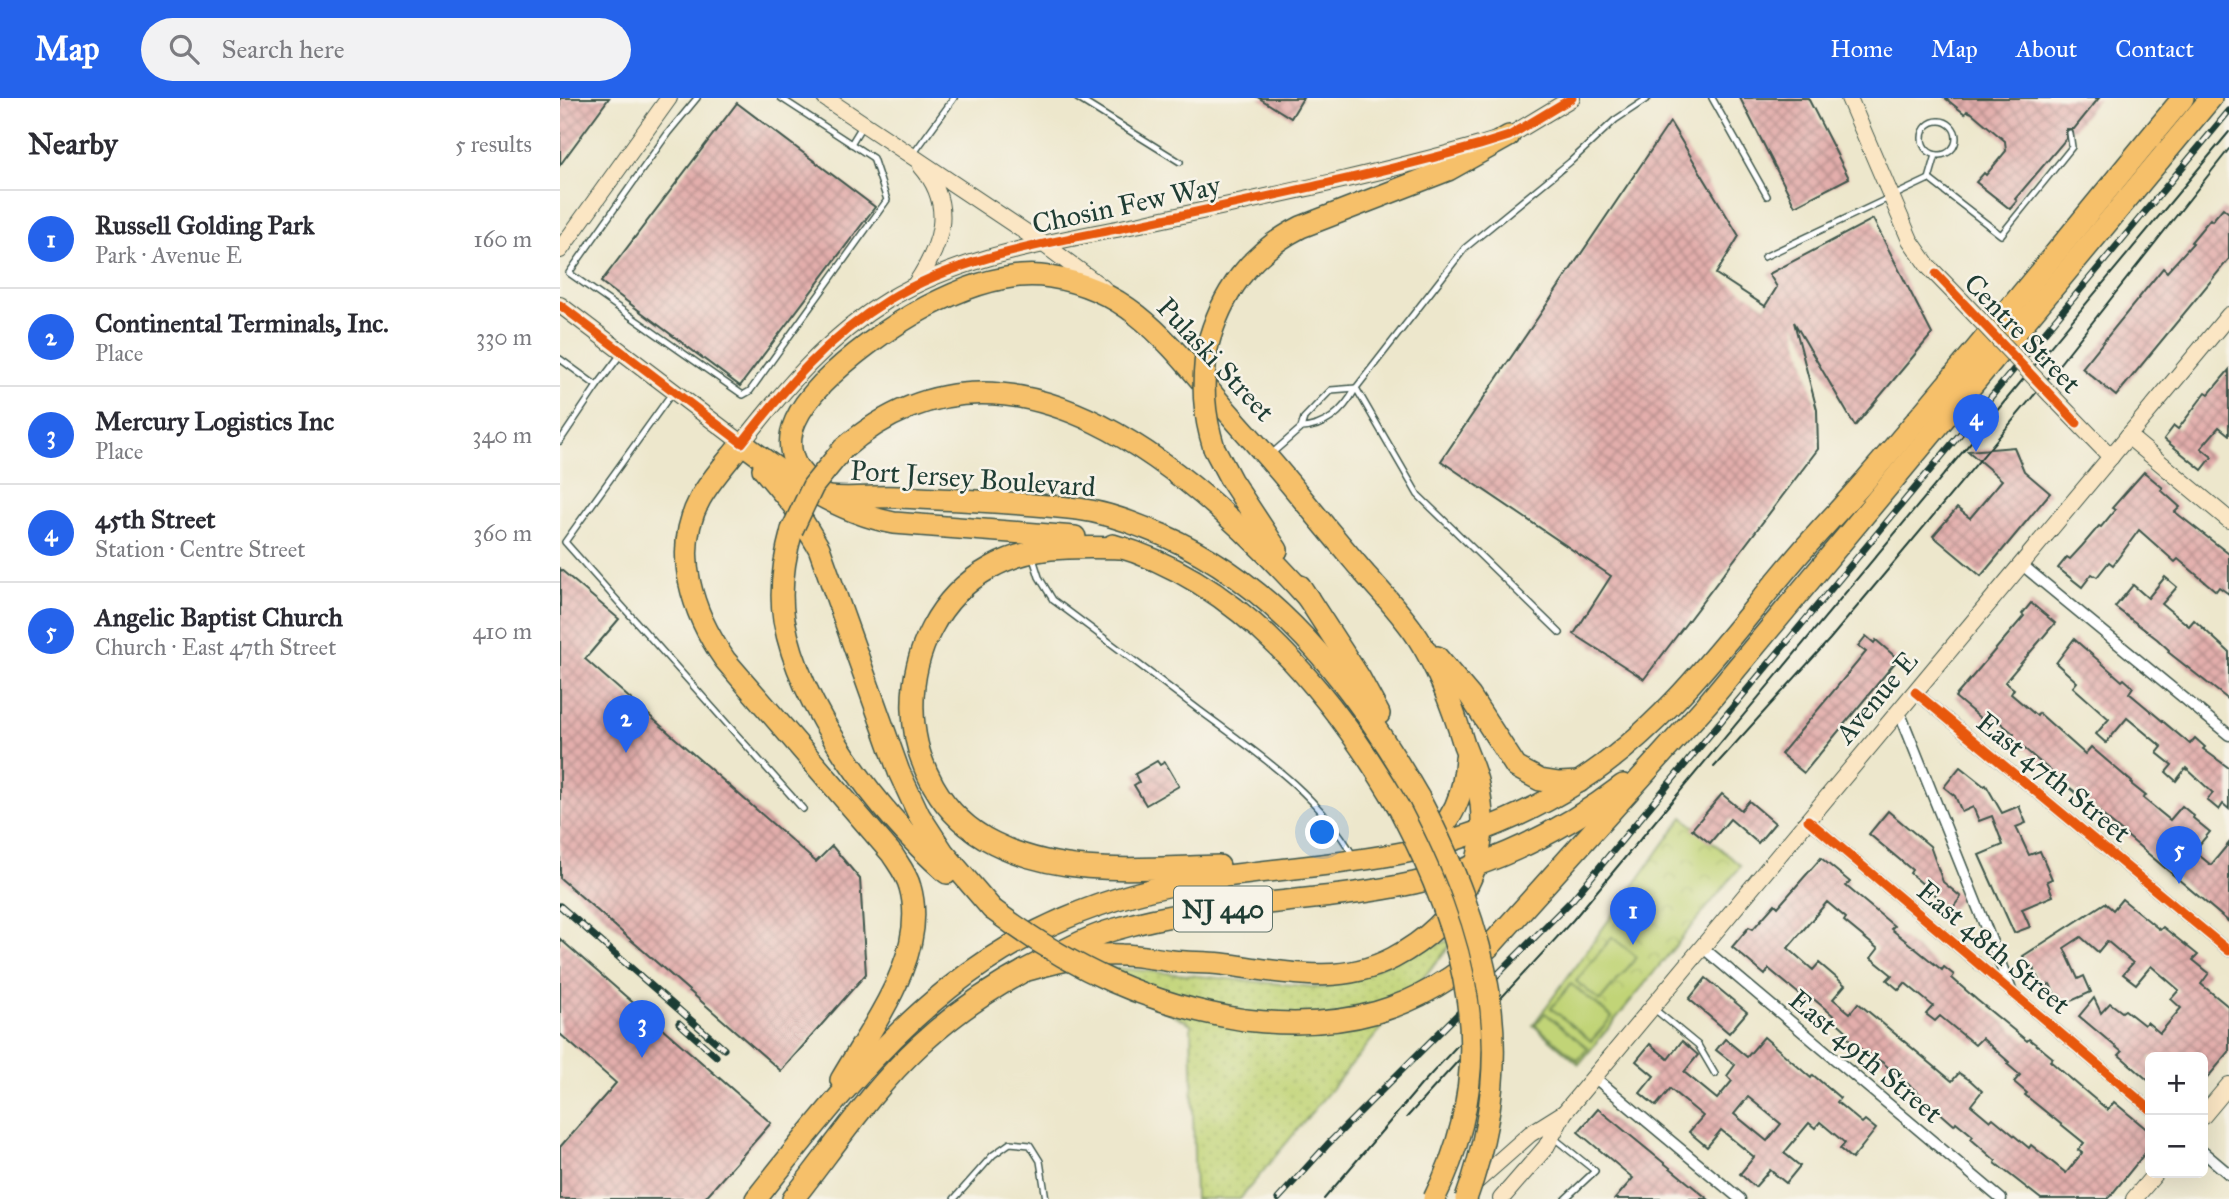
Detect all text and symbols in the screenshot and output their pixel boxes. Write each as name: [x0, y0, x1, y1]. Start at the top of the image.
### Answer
search box: [141, 18, 631, 81]
text: Map: [35, 29, 99, 69]
icon: search: [165, 30, 203, 68]
text: Search here: [221, 33, 345, 65]
text: Home: [1830, 34, 1893, 64]
text: Map: [1931, 34, 1978, 64]
text: About: [2016, 34, 2077, 64]
text: Contact: [2115, 34, 2194, 64]
text: Nearby: [28, 126, 118, 162]
text: 5 results: [455, 130, 532, 158]
street label: Chosin Few Way: [1029, 167, 1224, 242]
text: Russell Golding Park: [95, 209, 315, 241]
text: 1: [46, 225, 56, 253]
text: 160 m: [474, 225, 532, 253]
text: Park · Avenue E: [95, 241, 242, 269]
street label: Centre Street: [1957, 266, 2089, 401]
street label: Pulaski Street: [1149, 290, 1282, 429]
text: Continental Terminals, Inc.: [95, 307, 389, 339]
text: 2: [45, 323, 57, 351]
text: 330 m: [476, 323, 532, 351]
text: Place: [95, 339, 143, 367]
pin: 4: [1953, 394, 1999, 452]
text: Mercury Logistics Inc: [95, 405, 334, 437]
text: 3: [46, 421, 56, 449]
text: 340 m: [472, 421, 532, 449]
text: Place: [95, 437, 143, 465]
street label: Port Jersey Boulevard: [849, 452, 1097, 505]
text: 45th Street: [95, 503, 215, 535]
text: 4: [45, 519, 57, 547]
text: 360 m: [473, 519, 532, 547]
text: Station · Centre Street: [95, 535, 305, 563]
text: Angelic Baptist Church: [95, 601, 343, 633]
text: 5: [46, 617, 56, 645]
text: 410 m: [473, 617, 532, 645]
text: Church · East 47th Street: [95, 633, 336, 661]
street label: Avenue E: [1827, 644, 1925, 752]
pin: 2: [603, 695, 649, 753]
street label: East 47th Street: [1969, 704, 2138, 850]
your location: [1305, 815, 1339, 849]
pin: 5: [2156, 826, 2202, 884]
street label: East 48th Street: [1910, 873, 2078, 1022]
road number: NJ 440: [1174, 887, 1272, 932]
pin: 1: [1610, 887, 1656, 945]
street label: East 49th Street: [1782, 982, 1950, 1131]
pin: 3: [619, 1000, 665, 1058]
map controls: [2145, 1052, 2208, 1178]
button: +: [2145, 1052, 2208, 1115]
button: −: [2145, 1115, 2208, 1178]

